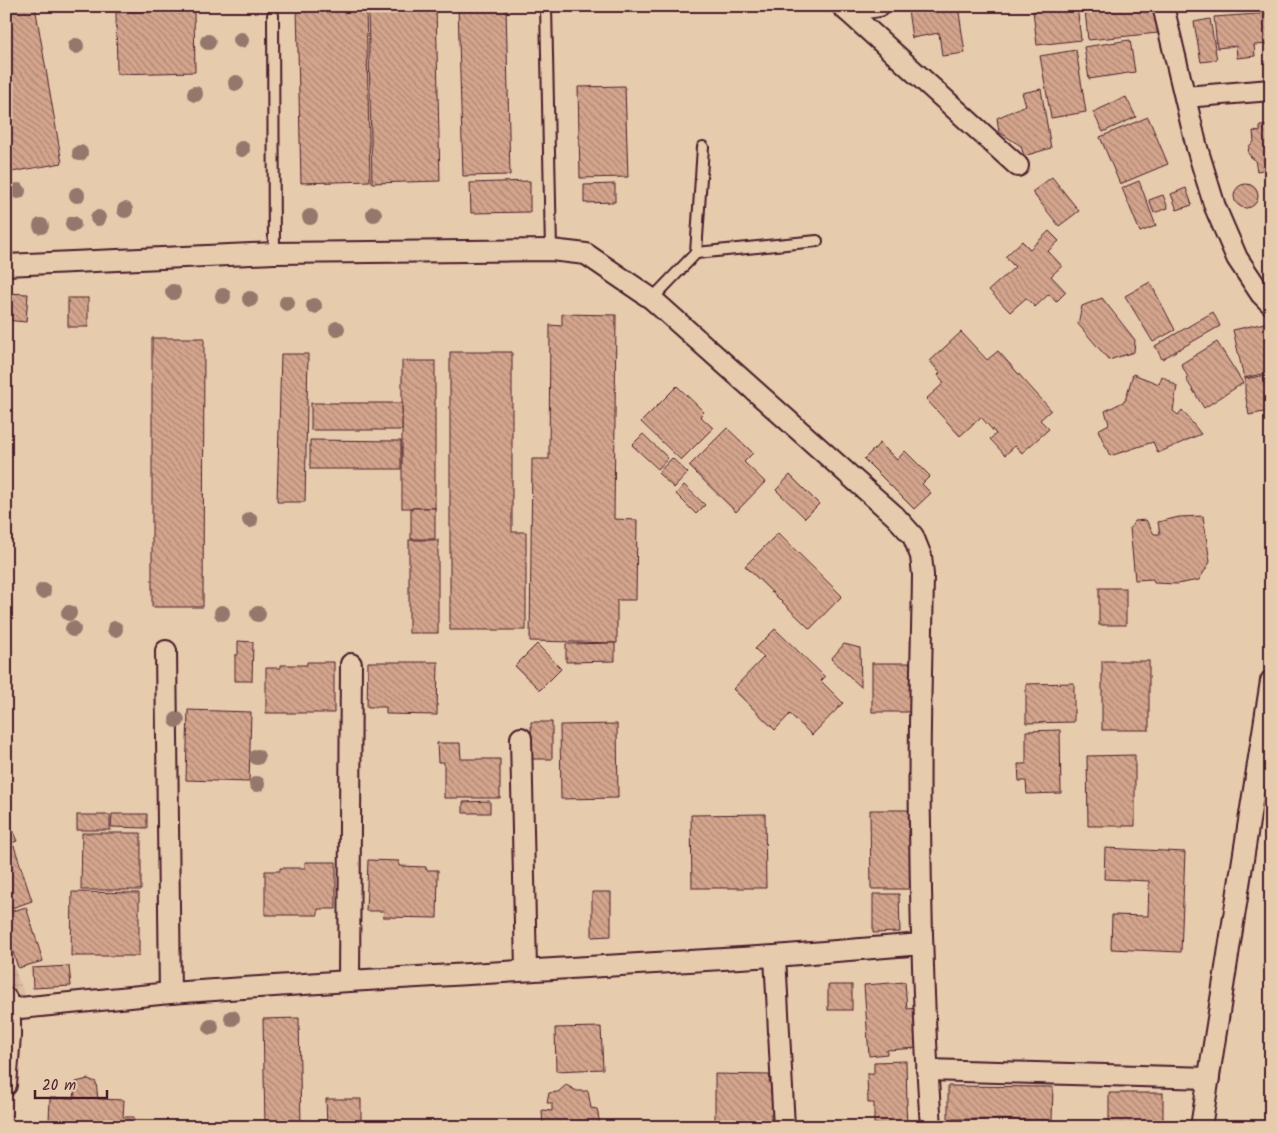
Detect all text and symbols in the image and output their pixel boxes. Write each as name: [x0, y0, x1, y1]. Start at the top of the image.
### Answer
scale bar: [35, 1068, 108, 1100]
text: 20 m: [42, 1074, 76, 1098]

